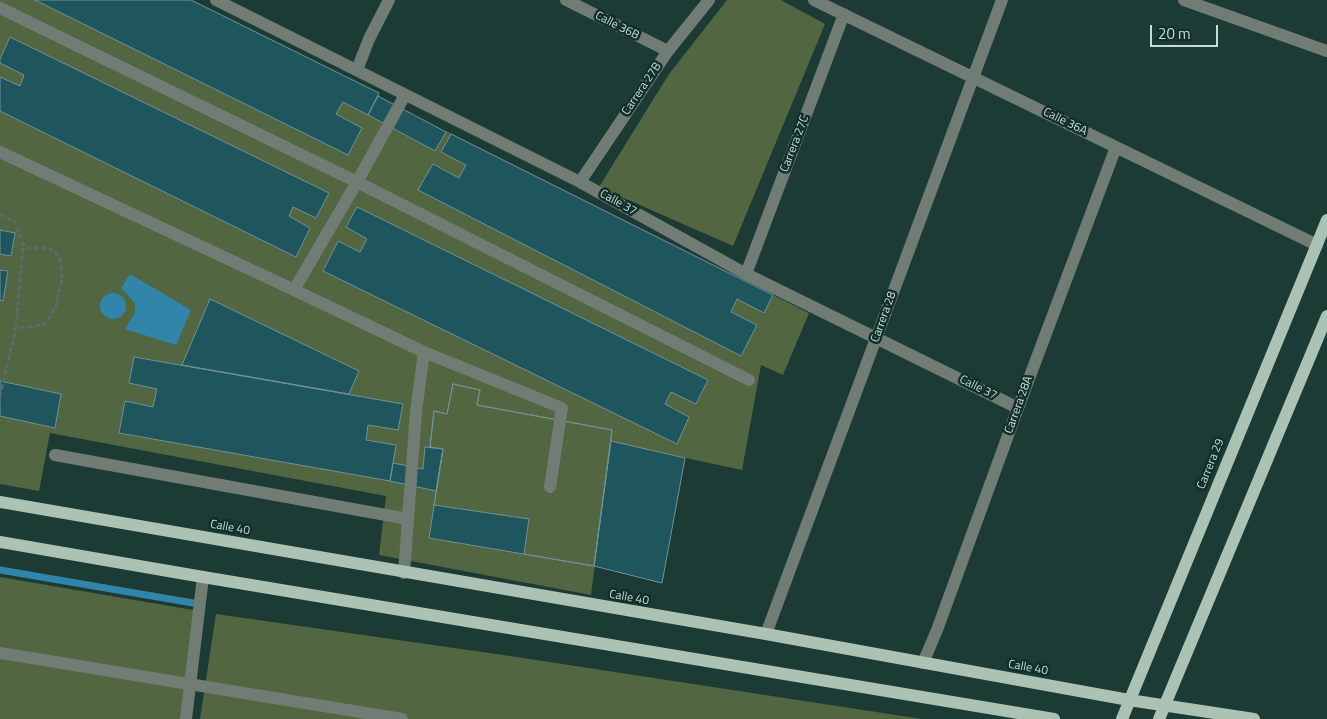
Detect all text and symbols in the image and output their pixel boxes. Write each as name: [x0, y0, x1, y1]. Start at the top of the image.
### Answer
street label: Calle 36B: [593, 9, 641, 43]
scale bar: [1152, 15, 1220, 47]
text: 20 m: [1158, 22, 1191, 45]
street label: Carrera 27B: [619, 60, 665, 118]
street label: Calle 36A: [1041, 105, 1089, 139]
street label: Carrera 27C: [778, 114, 812, 174]
street label: Calle 37: [597, 187, 639, 219]
street label: Carrera 28: [868, 290, 900, 344]
street label: Calle 37: [957, 373, 999, 403]
street label: Carrera 28A: [1002, 374, 1036, 436]
street label: Carrera 29: [1194, 437, 1228, 491]
street label: Calle 40: [209, 517, 251, 539]
street label: Calle 40: [608, 587, 650, 609]
street label: Calle 40: [1007, 657, 1049, 679]

